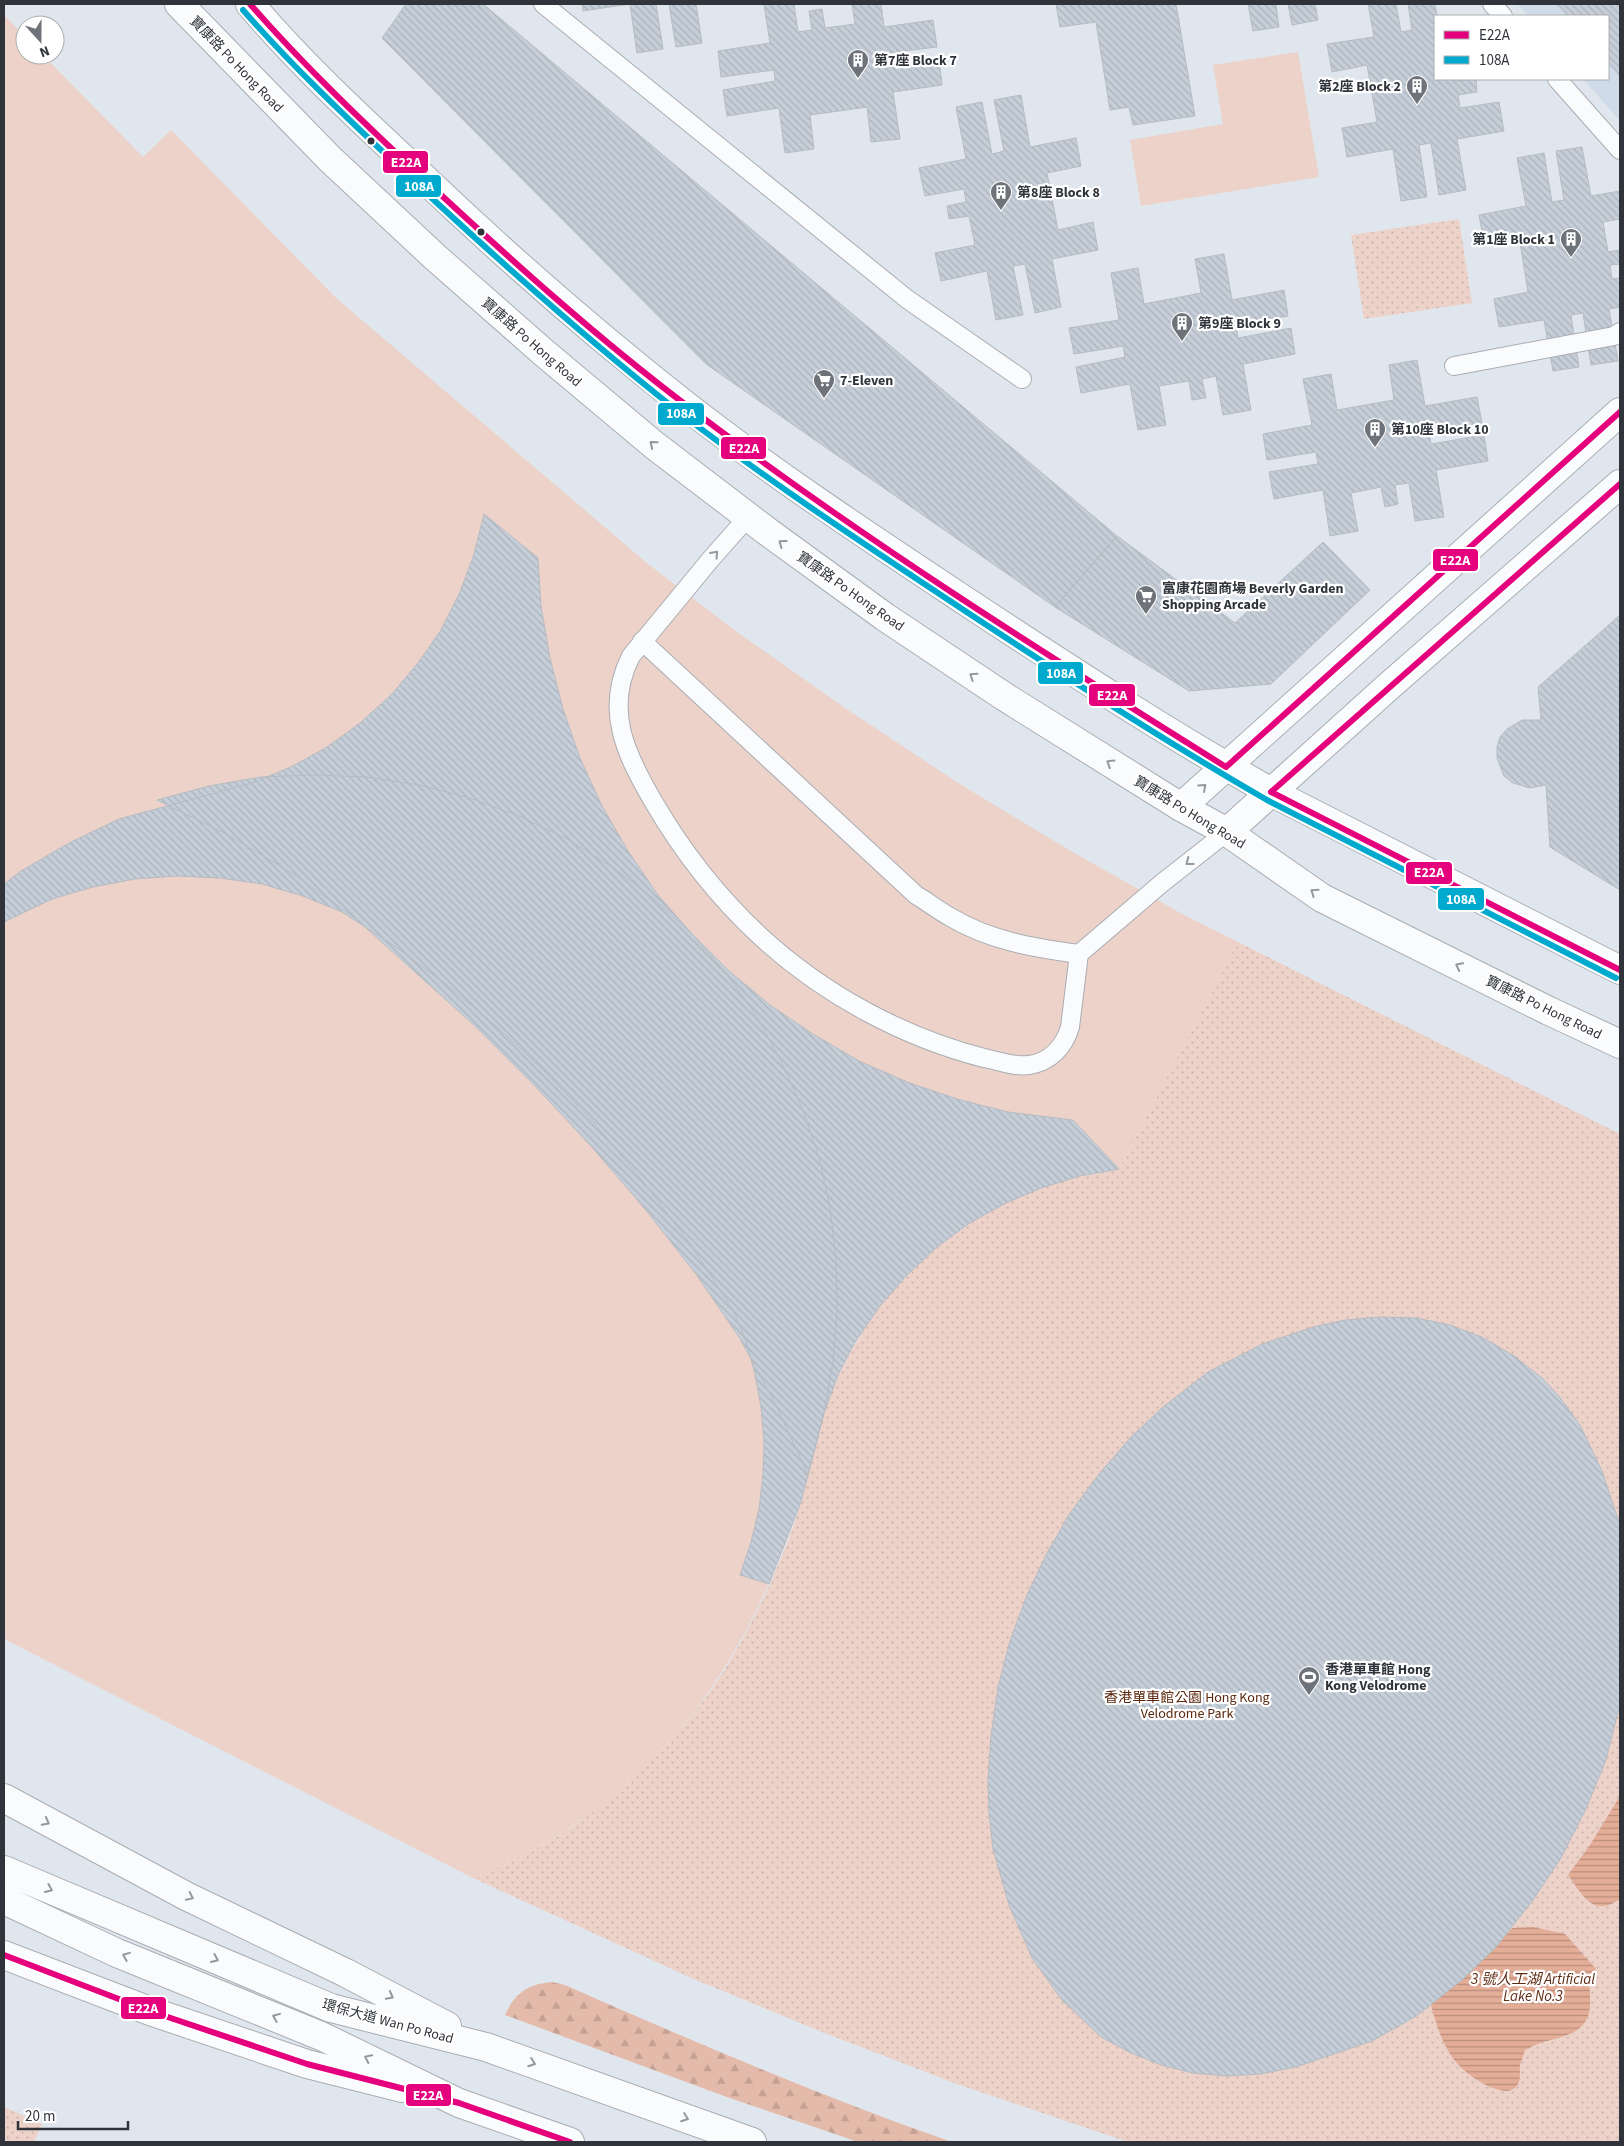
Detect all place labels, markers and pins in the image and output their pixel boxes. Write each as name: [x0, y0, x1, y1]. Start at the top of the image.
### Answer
building icon: 第7座 Block 7: [846, 48, 870, 79]
place label: 第7座 Block 7: [874, 51, 957, 71]
building icon: 第2座 Block 2: [1405, 74, 1429, 105]
place label: 第2座 Block 2: [1318, 77, 1401, 97]
unlabelled marker: [366, 136, 376, 146]
building icon: 第8座 Block 8: [989, 180, 1013, 211]
place label: 第8座 Block 8: [1017, 183, 1100, 203]
unlabelled marker: [476, 227, 486, 237]
building icon: 第1座 Block 1: [1559, 227, 1583, 258]
place label: 第1座 Block 1: [1472, 230, 1555, 250]
building icon: 第9座 Block 9: [1170, 311, 1194, 342]
place label: 第9座 Block 9: [1198, 314, 1281, 334]
supermarket icon: 7-Eleven: [812, 368, 836, 399]
place label: 7-Eleven: [840, 371, 893, 391]
building icon: 第10座 Block 10: [1363, 417, 1387, 448]
place label: 第10座 Block 10: [1391, 420, 1489, 440]
place label: 富康花園商場 Beverly Garden Shopping Arcade: [1162, 579, 1344, 615]
supermarket icon: 富康花園商場 Beverly Garden Shopping Arcade: [1134, 584, 1158, 615]
place label: 香港單車館 Hong Kong Velodrome: [1325, 1660, 1431, 1696]
sports icon: 香港單車館 Hong Kong Velodrome: [1297, 1665, 1321, 1696]

